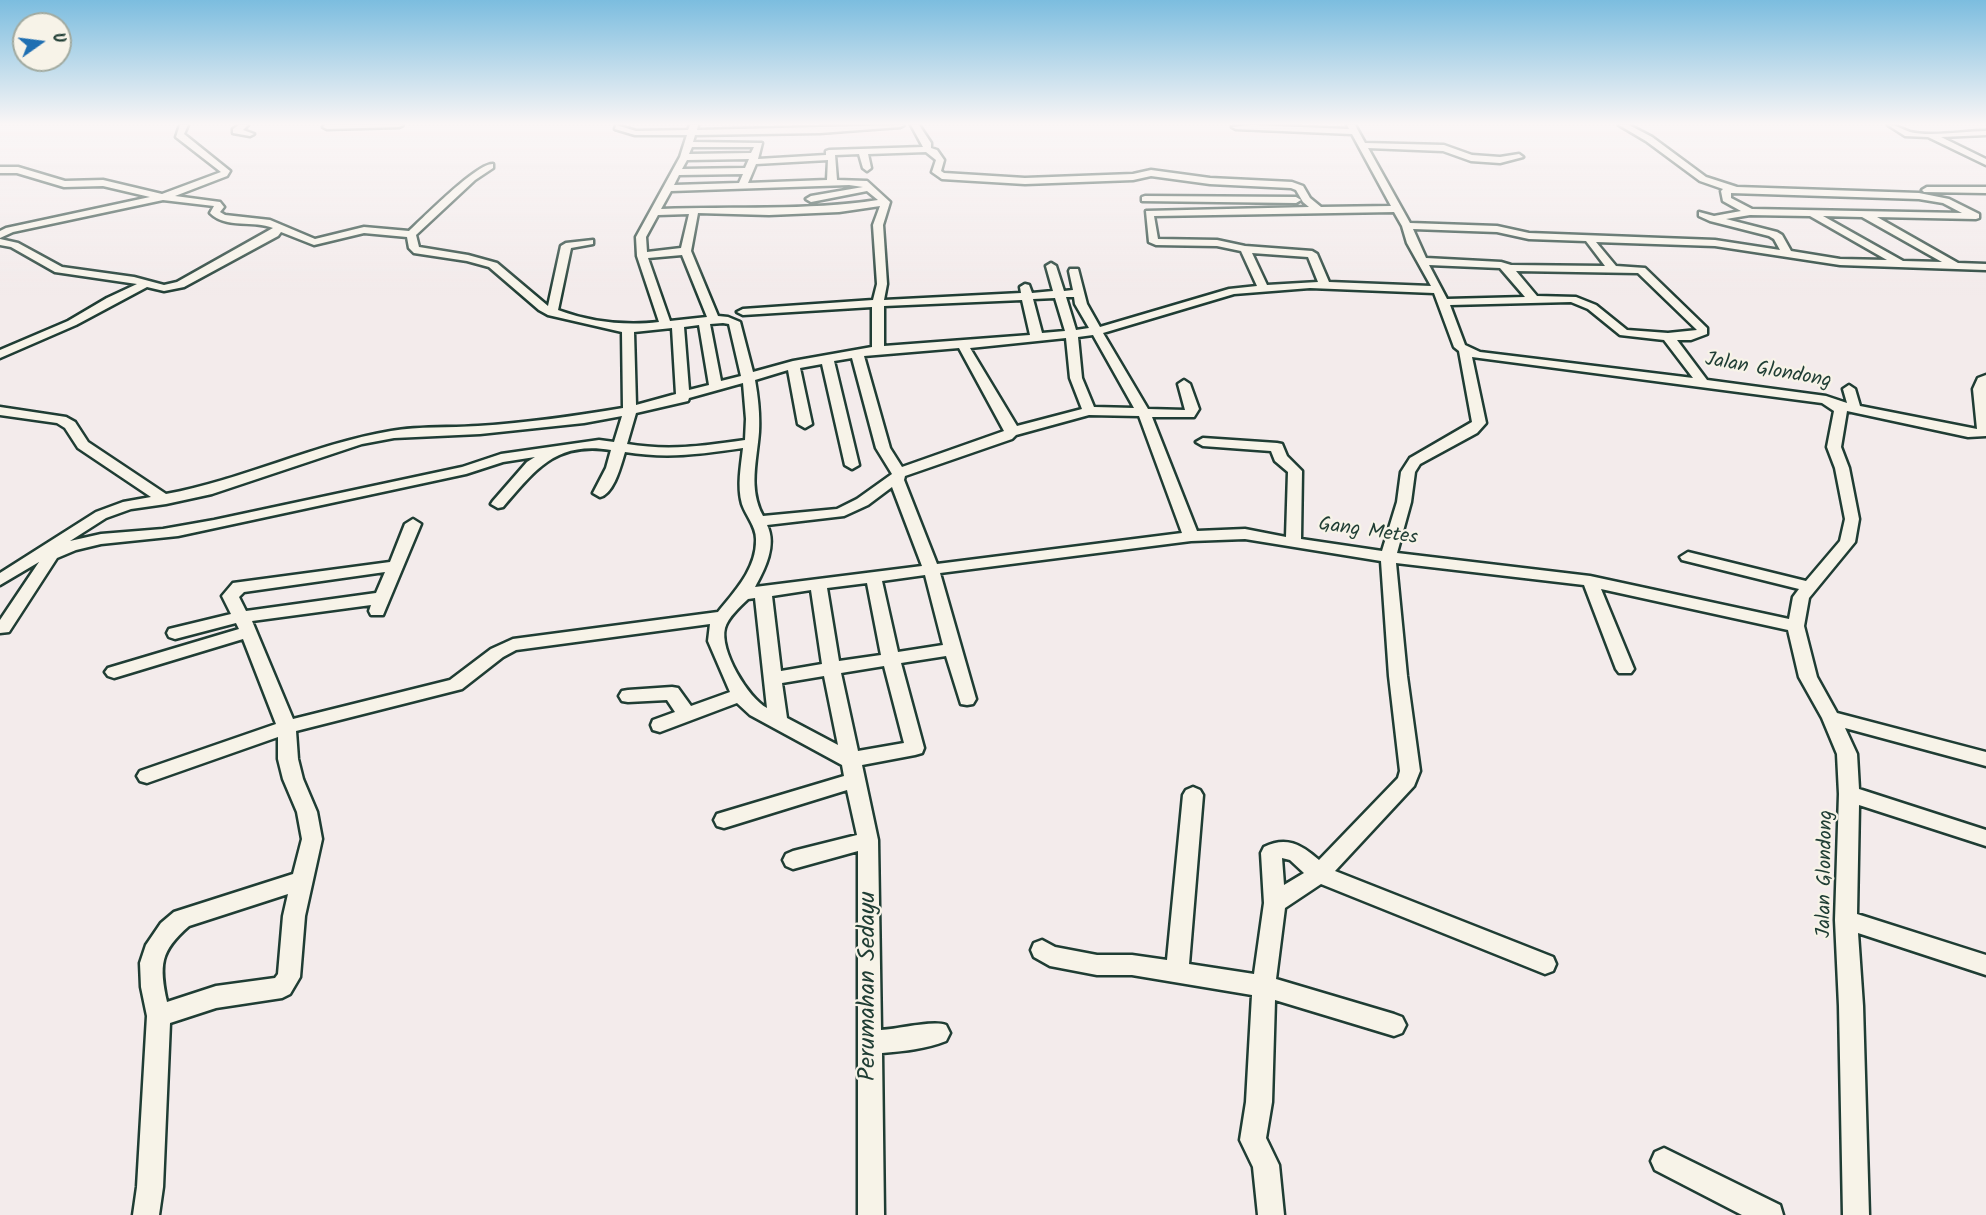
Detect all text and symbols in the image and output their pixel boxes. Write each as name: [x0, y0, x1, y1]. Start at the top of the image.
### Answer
north arrow: [12, 12, 72, 72]
text: U: [45, 30, 71, 46]
street label: Jalan Glondong: [1703, 349, 1833, 395]
street label: Gang Metes: [1317, 514, 1419, 552]
street label: Jalan Glondong: [1814, 810, 1840, 938]
street label: Perumahan Sedayu: [856, 891, 884, 1081]

